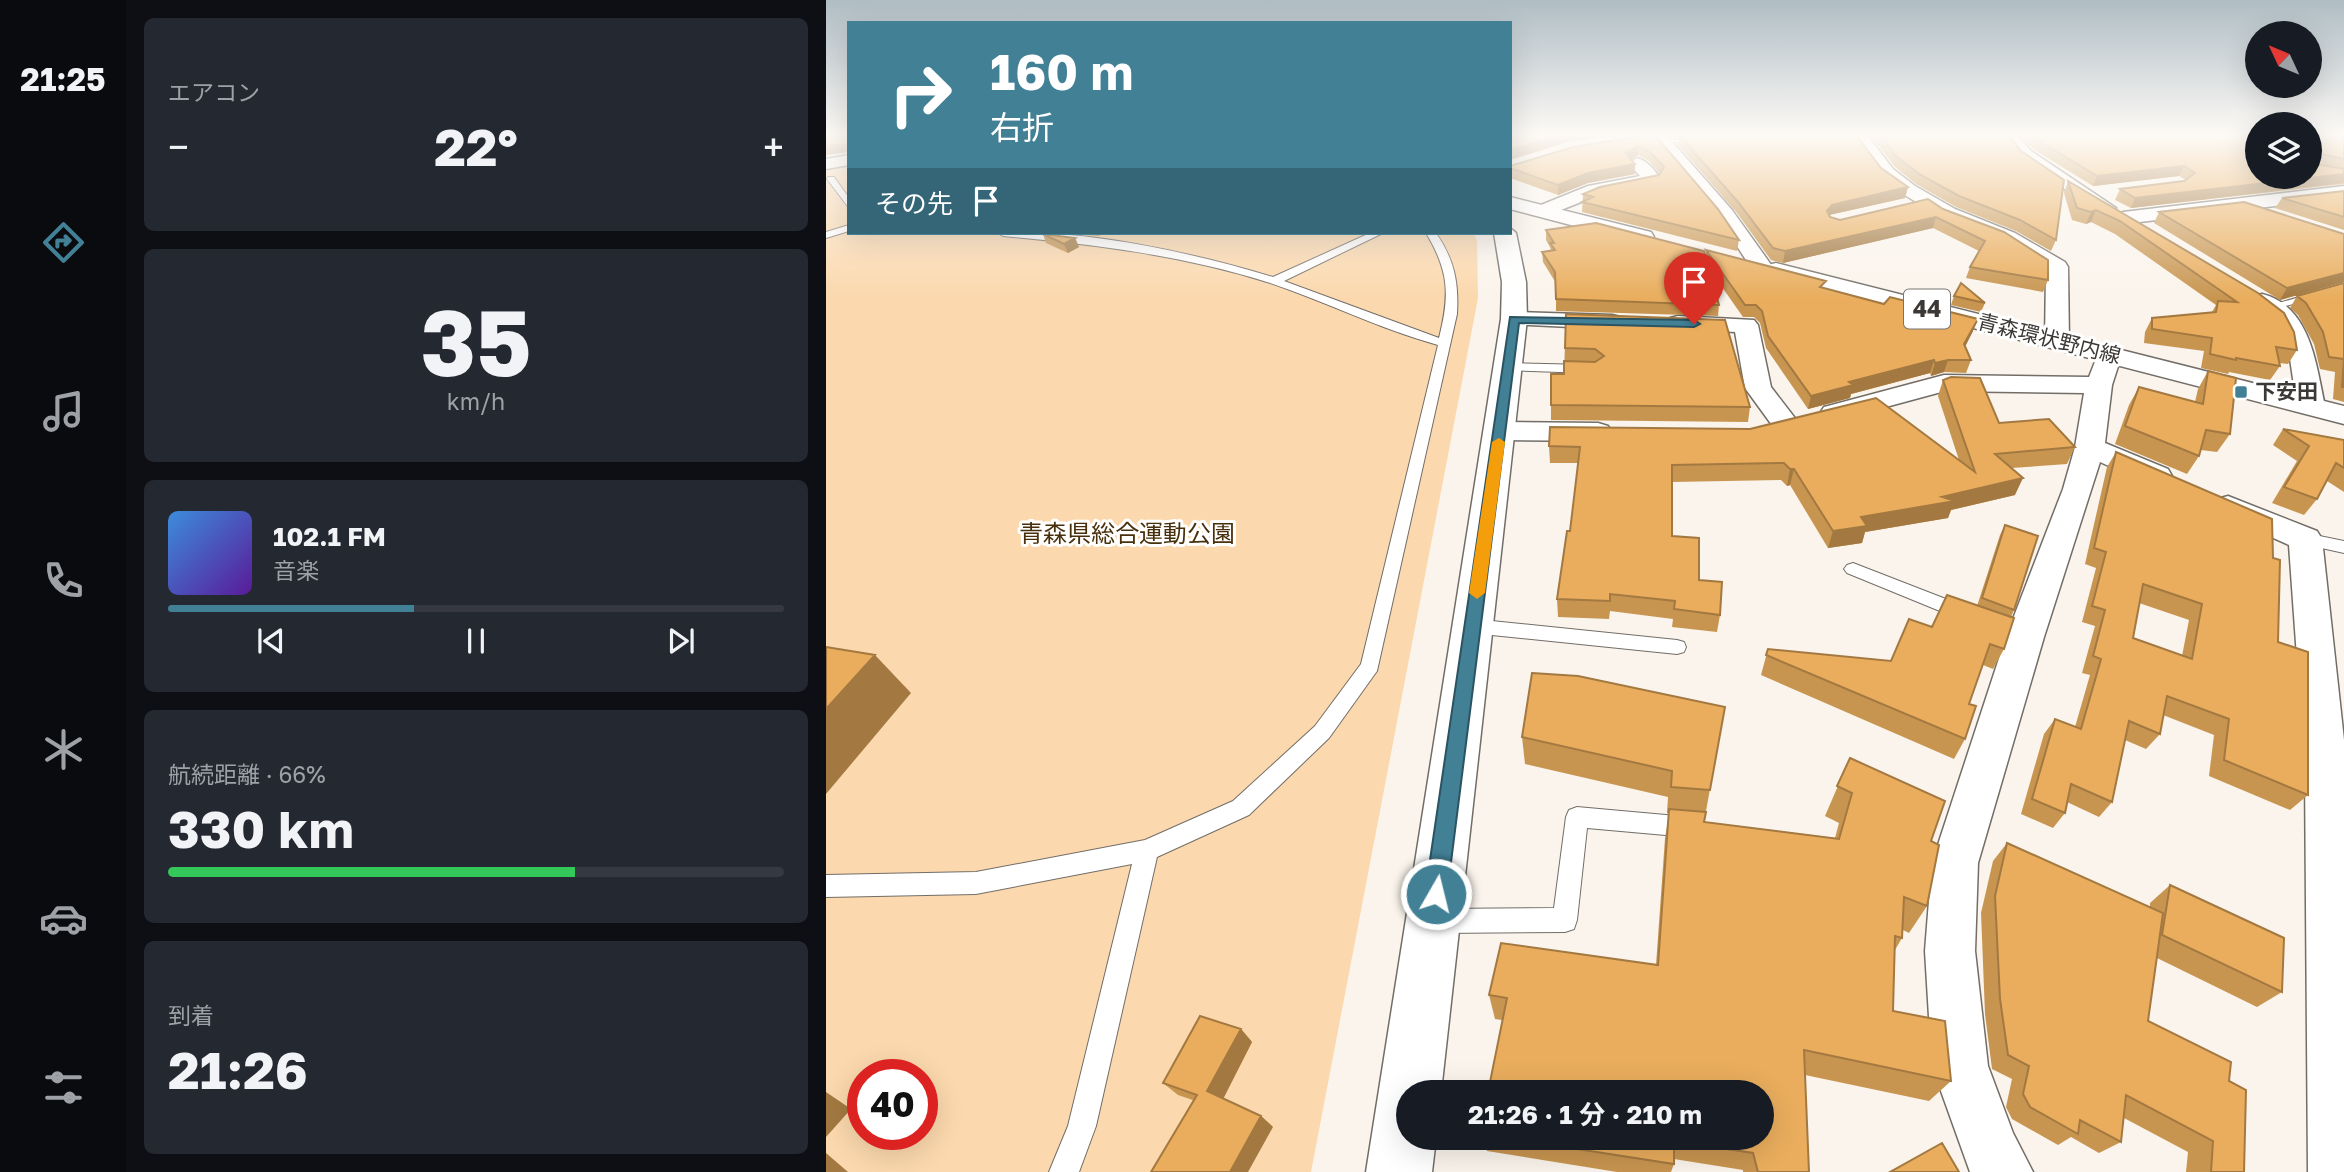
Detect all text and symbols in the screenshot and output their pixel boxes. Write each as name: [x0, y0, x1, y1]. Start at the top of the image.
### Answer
north arrow: [2245, 21, 2322, 98]
map controls: [2245, 21, 2322, 189]
text: 160 m: [990, 42, 1133, 101]
icon: right: [875, 49, 966, 140]
text: 21:25: [20, 60, 106, 98]
text: エアコン: [168, 78, 260, 106]
text: 右折: [990, 108, 1054, 146]
button: layers: [2245, 112, 2322, 189]
text: 22°: [434, 115, 518, 177]
text: −: [168, 124, 189, 169]
text: +: [763, 124, 784, 169]
icon: arrive: [967, 182, 1005, 220]
text: その先: [875, 188, 953, 219]
icon: directions: [39, 218, 88, 267]
pin: [1664, 252, 1724, 324]
icon: arrive: [1675, 263, 1713, 301]
text: 35: [420, 287, 532, 396]
road number: 44: [1904, 290, 1950, 328]
street label: 青森環状野内線: [1975, 308, 2124, 368]
place label: 下安田: [2255, 378, 2318, 404]
marker: 下安田: [2233, 384, 2249, 400]
icon: music: [39, 387, 88, 436]
text: km/h: [447, 387, 505, 415]
park label: 青森県総合運動公園: [1019, 518, 1235, 547]
text: 102.1 FM: [273, 521, 386, 552]
icon: phone: [39, 556, 88, 605]
text: 音楽: [273, 556, 319, 584]
icon: previous: [252, 622, 290, 660]
icon: pause: [457, 622, 495, 660]
icon: next: [662, 622, 700, 660]
icon: climate: [39, 725, 88, 774]
text: 航続距離 · 66%: [168, 760, 326, 788]
text: 330 km: [168, 797, 354, 859]
position arrow: [1399, 857, 1473, 931]
icon: car: [39, 894, 88, 943]
text: 到着: [168, 1001, 214, 1029]
text: 21:26: [168, 1038, 308, 1100]
speed limit sign: 40: [847, 1059, 938, 1150]
icon: filters: [39, 1063, 88, 1112]
text: 21:26 · 1 分 · 210 m: [1468, 1099, 1702, 1130]

